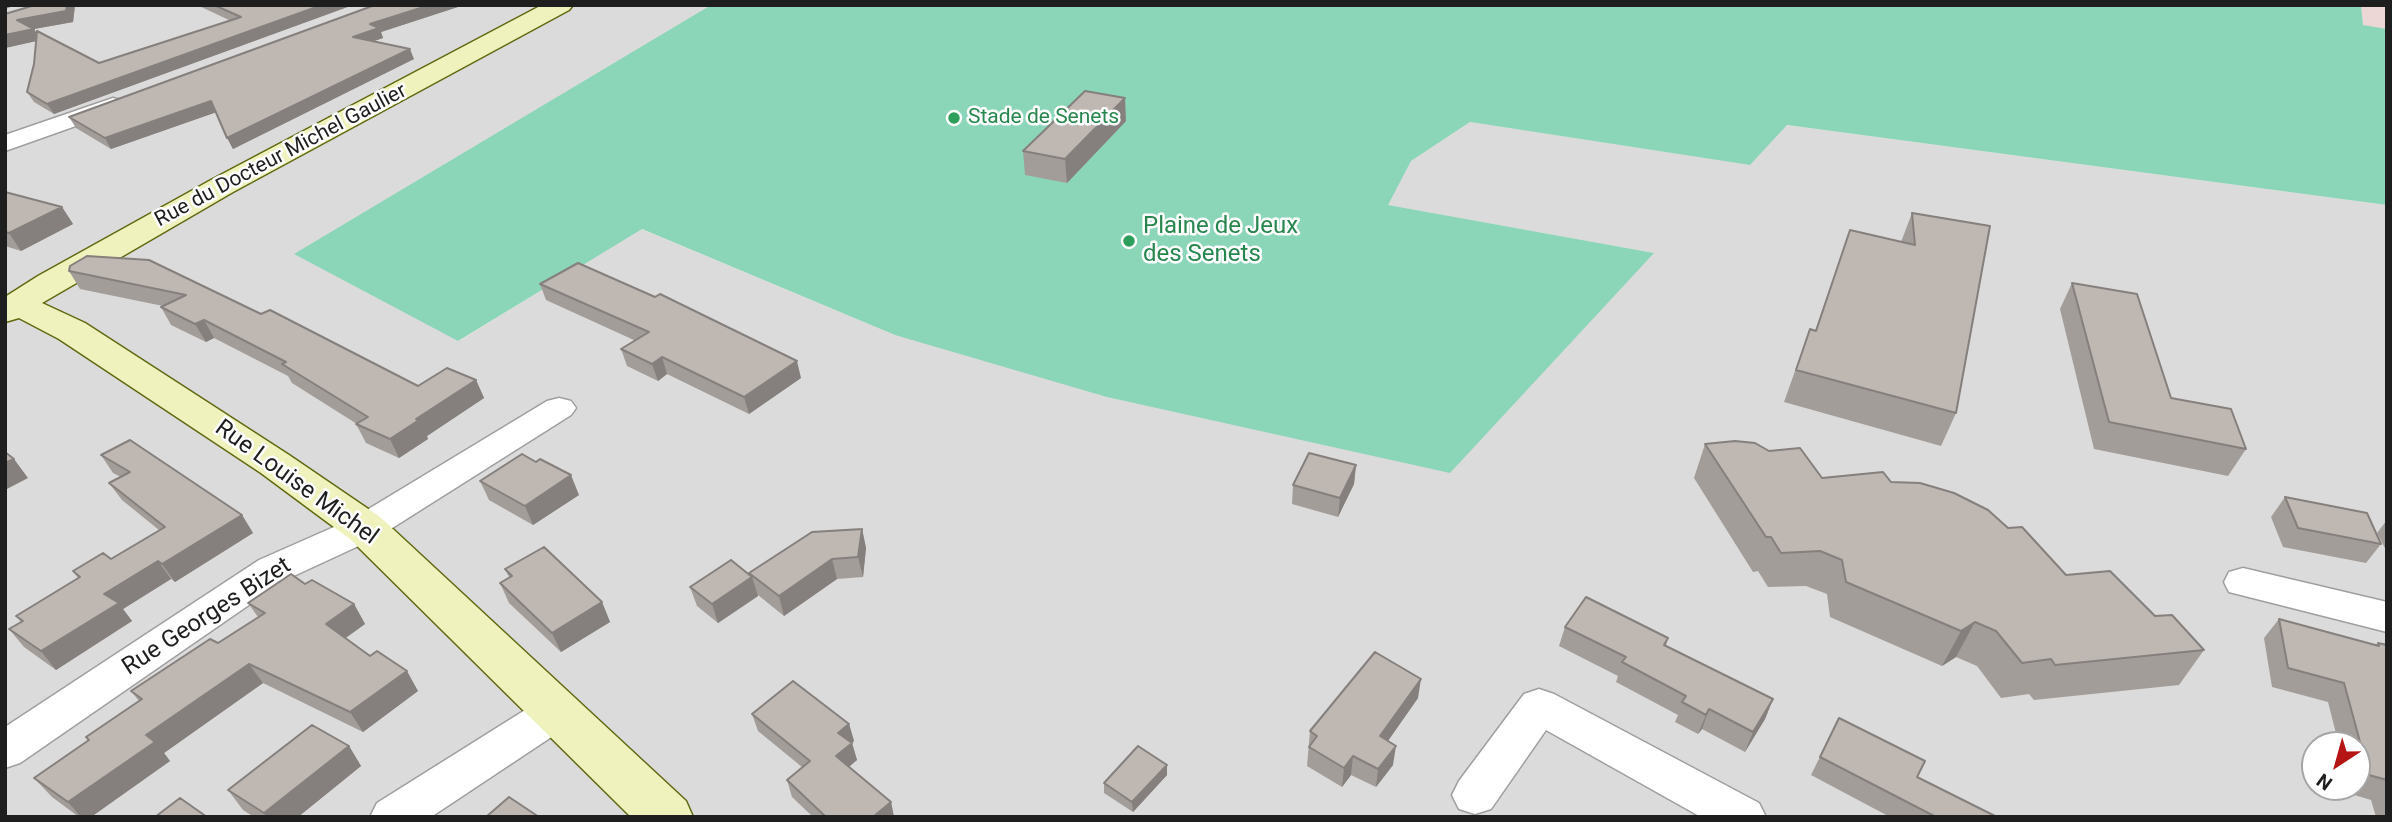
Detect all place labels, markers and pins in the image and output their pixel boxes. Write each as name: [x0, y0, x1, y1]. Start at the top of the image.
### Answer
place label: Stade de Senets: [968, 105, 1119, 131]
marker: Stade de Senets: [946, 110, 962, 126]
place label: Plaine de Jeux des Senets: [1143, 213, 1298, 269]
marker: Plaine de Jeux des Senets: [1121, 233, 1137, 249]

